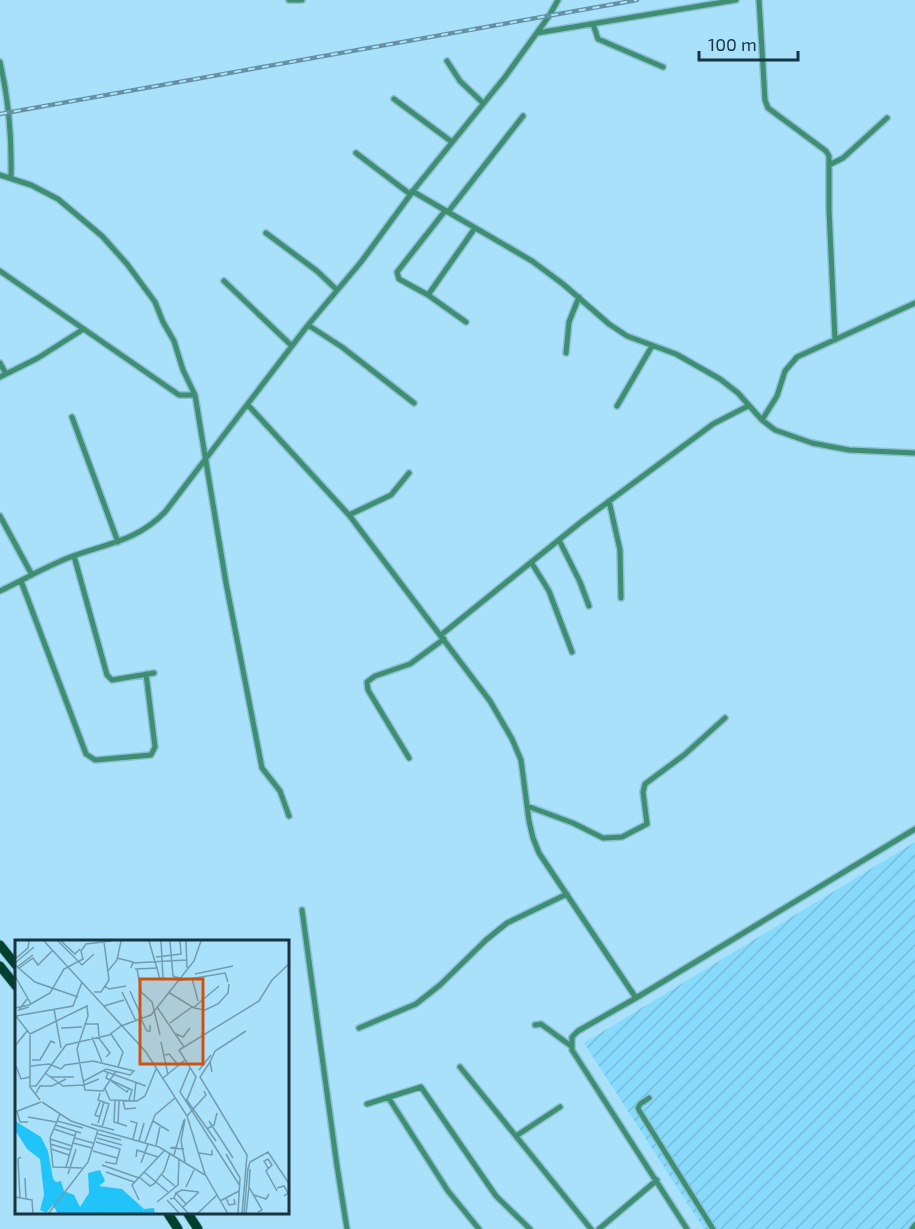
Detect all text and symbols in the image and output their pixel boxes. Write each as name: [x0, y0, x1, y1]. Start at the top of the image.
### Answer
scale bar: [699, 24, 798, 62]
text: 100 m: [708, 33, 757, 55]
inset map: [15, 940, 290, 1214]

